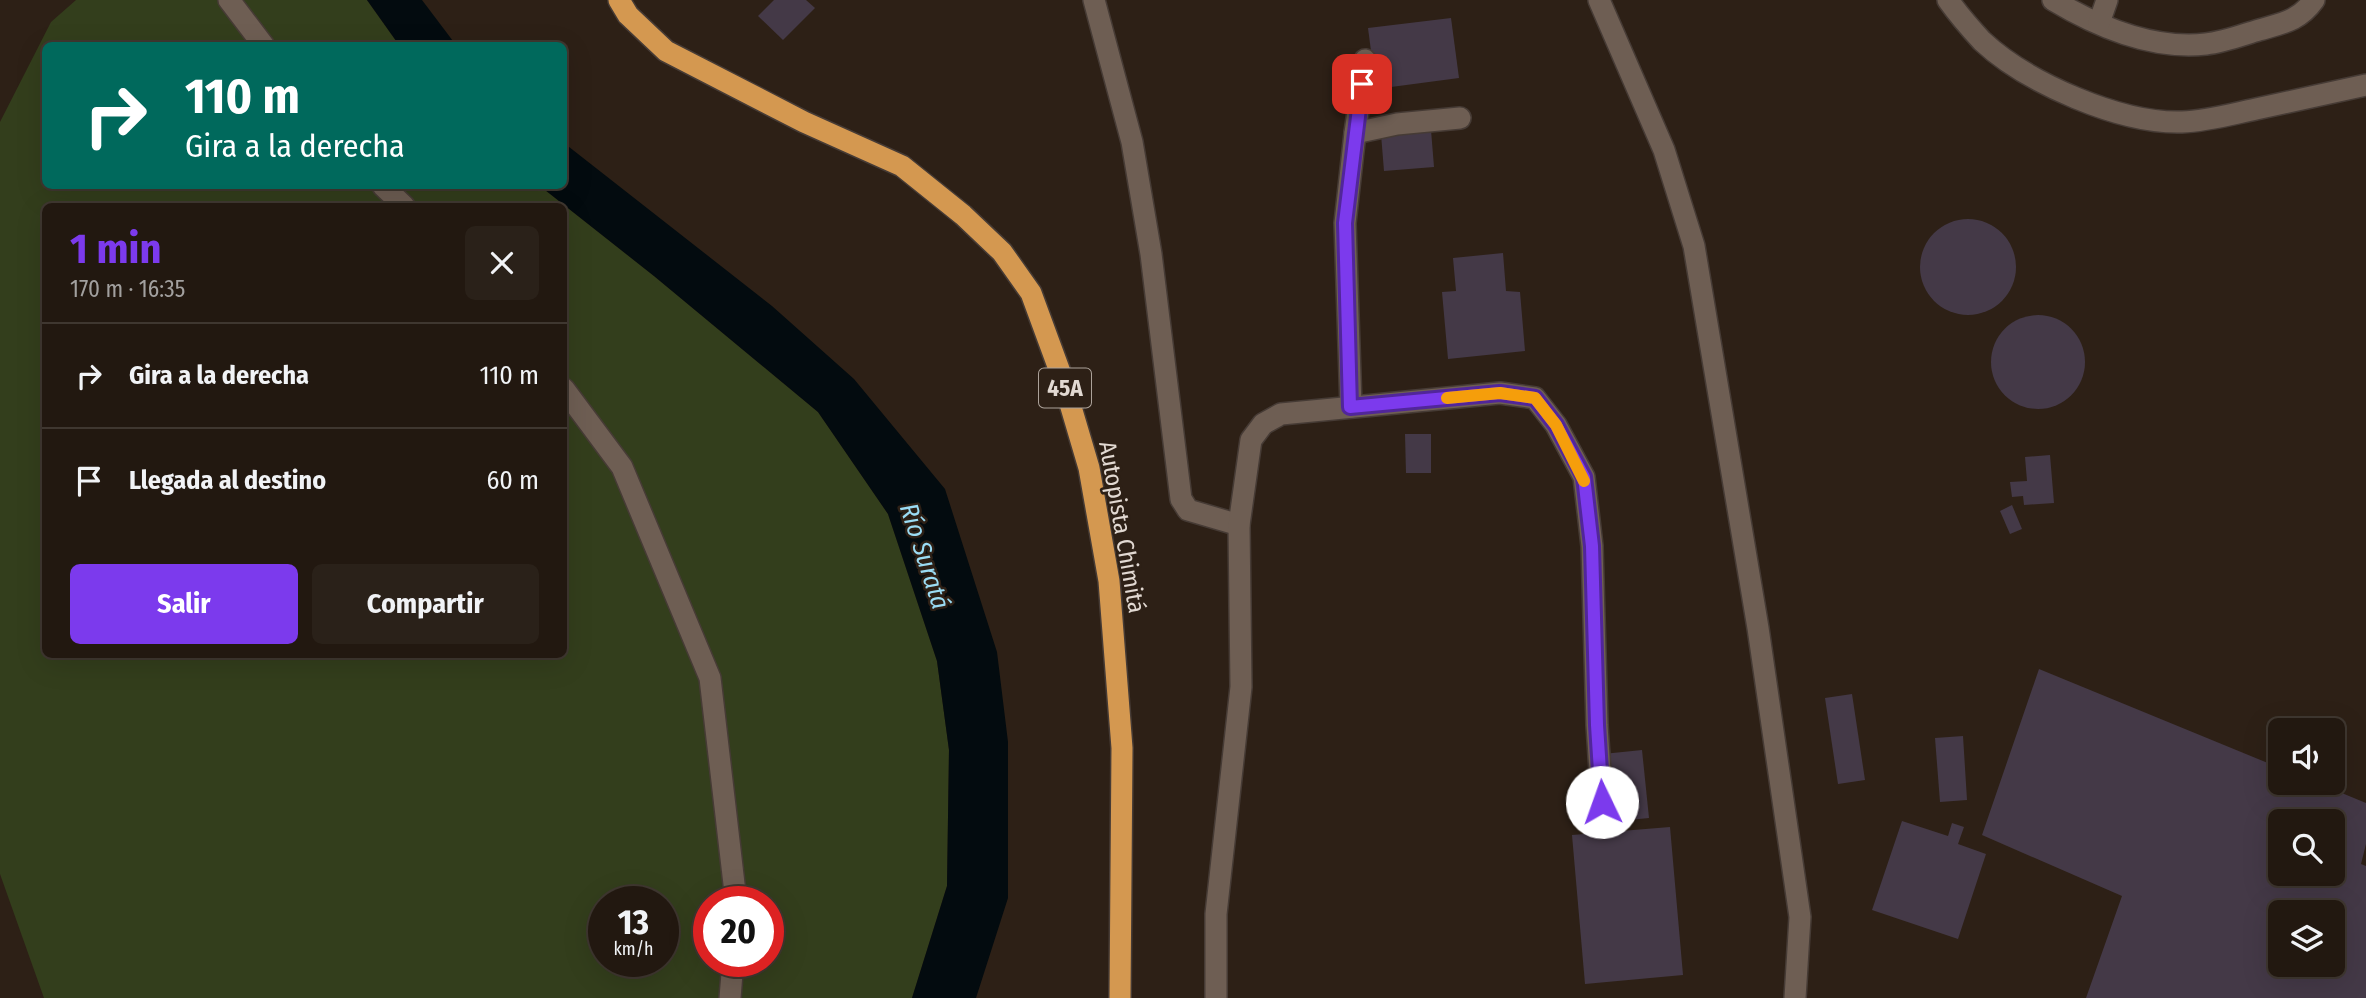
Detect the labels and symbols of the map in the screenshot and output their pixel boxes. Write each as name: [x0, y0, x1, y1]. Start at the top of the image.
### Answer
pin: [1332, 54, 1392, 114]
road number: 45A: [1039, 368, 1091, 408]
street label: Autopista Chimitá: [1093, 439, 1151, 615]
water label: Río Suratá: [893, 499, 956, 613]
position arrow: [1565, 765, 1639, 839]
speed limit sign: 20: [693, 886, 784, 977]

